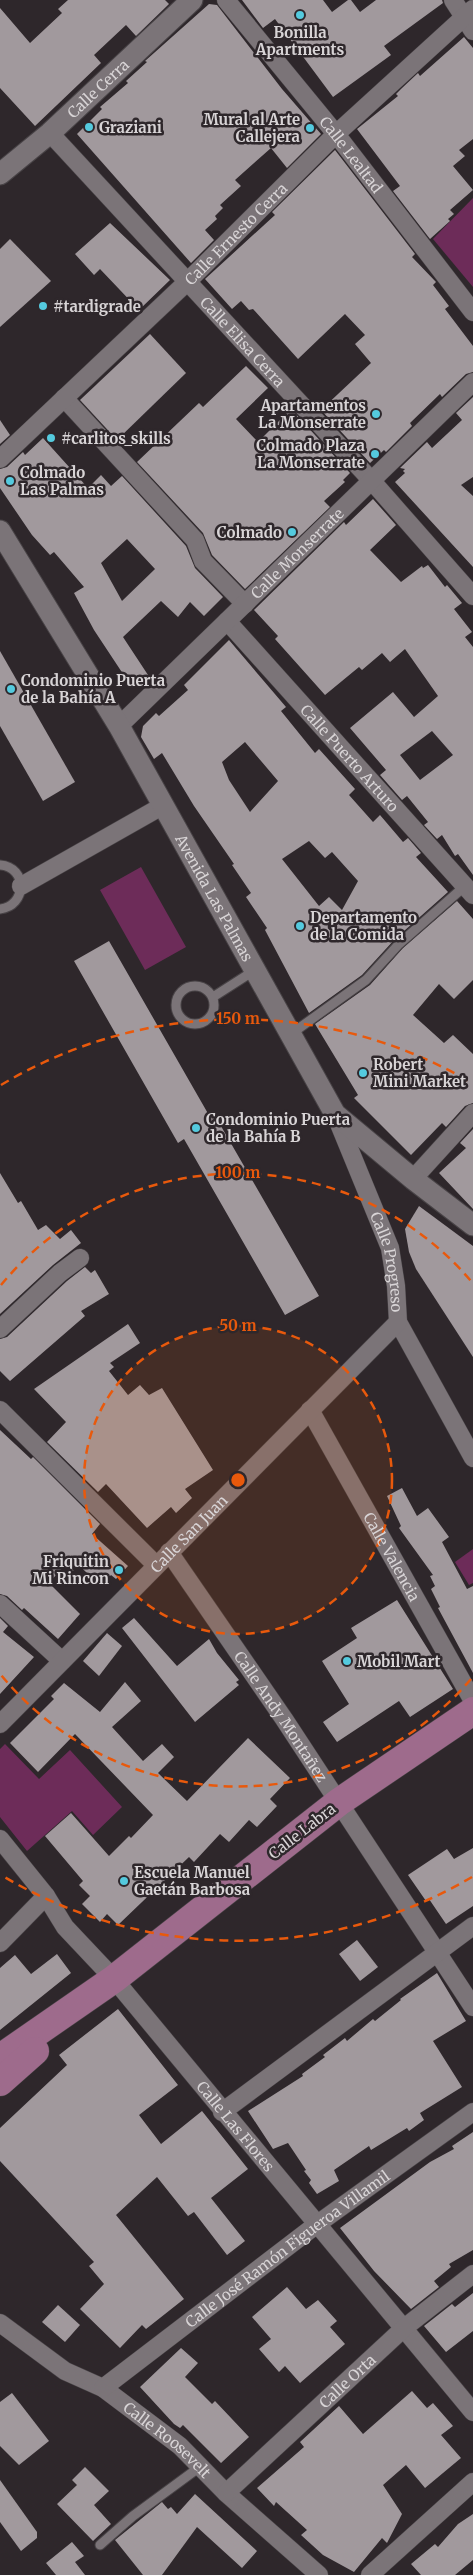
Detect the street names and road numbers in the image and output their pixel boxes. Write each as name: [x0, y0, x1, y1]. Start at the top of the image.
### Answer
street label: Calle Cerra: [63, 55, 133, 122]
street label: Calle Lealtad: [316, 112, 387, 196]
street label: Calle Ernesto Cerra: [180, 179, 291, 289]
street label: Calle Elisa Cerra: [196, 292, 289, 391]
street label: Calle Monserrate: [246, 504, 347, 603]
street label: Calle Puerto Arturo: [297, 700, 403, 816]
street label: Avenida Las Palmas: [171, 830, 258, 965]
street label: Calle Progreso: [367, 1209, 407, 1313]
street label: Calle San Juan: [146, 1491, 231, 1576]
street label: Calle Valencia: [360, 1509, 425, 1604]
street label: Calle Andy Montañez: [230, 1647, 332, 1785]
street label: Calle Labra: [265, 1799, 339, 1863]
street label: Calle Las Flores: [193, 2077, 279, 2175]
street label: Calle José Ramón Figueroa Villamil: [181, 2166, 393, 2331]
street label: Calle Orta: [315, 2350, 379, 2412]
street label: Calle Roosevelt: [120, 2397, 215, 2482]

